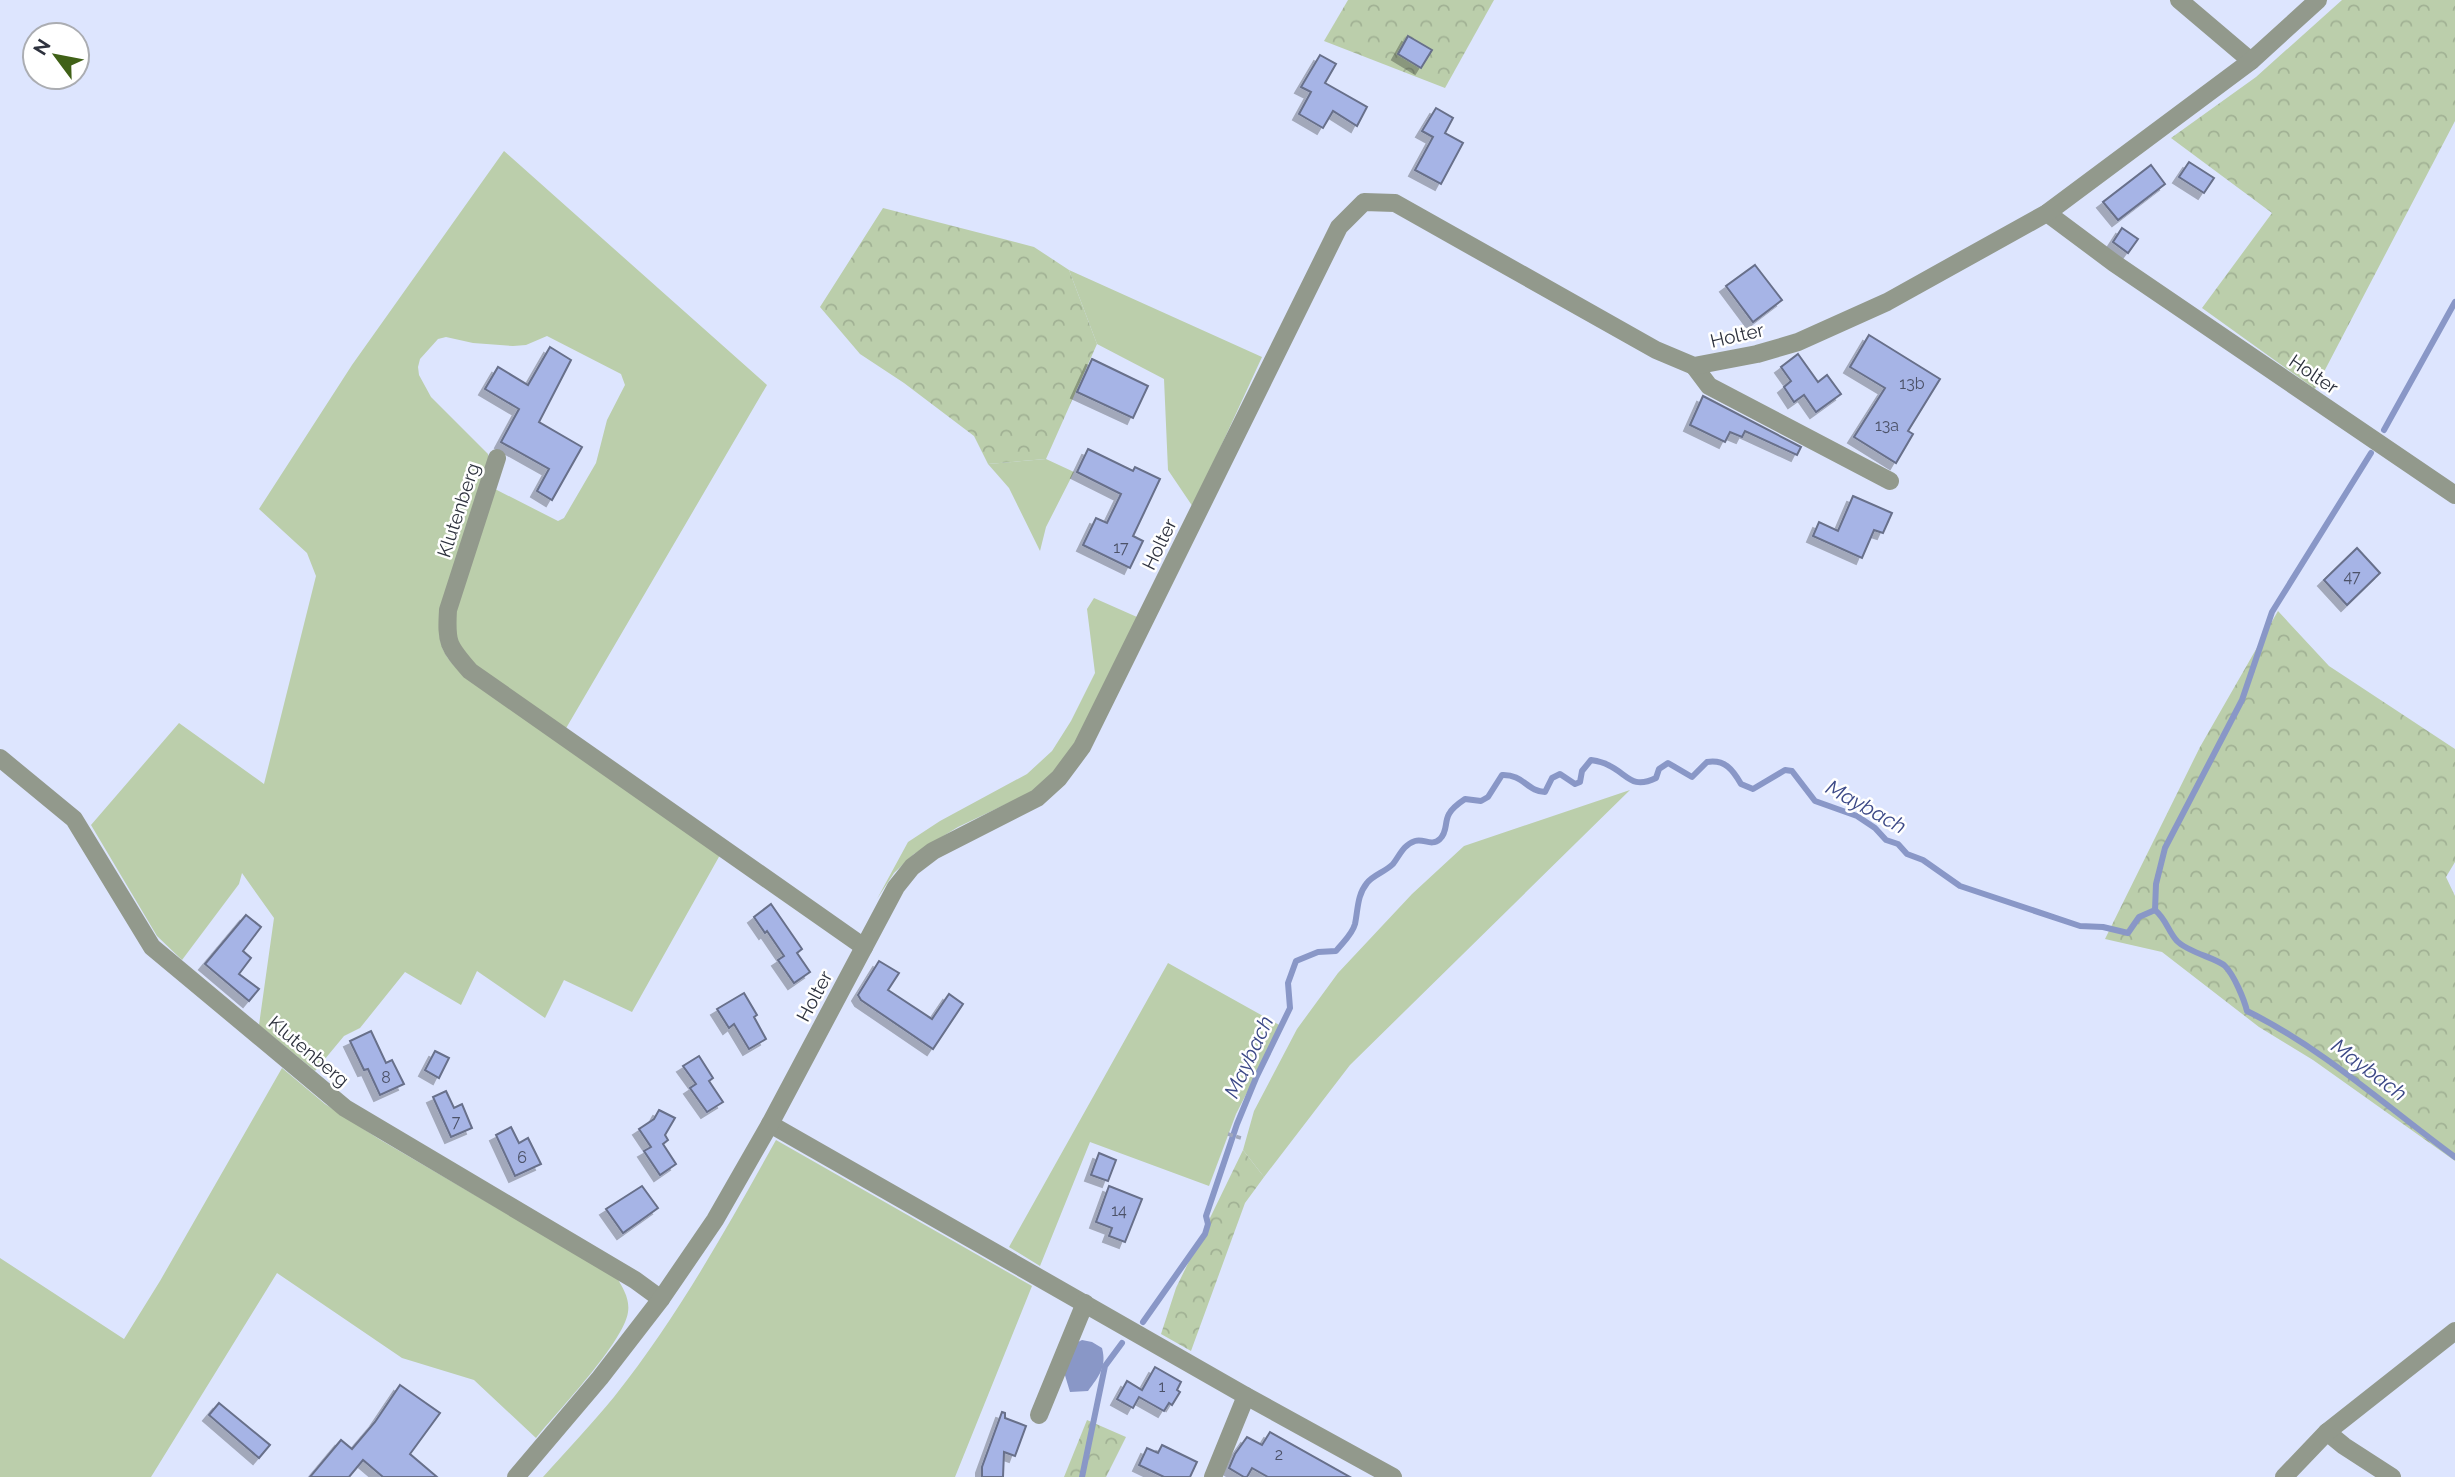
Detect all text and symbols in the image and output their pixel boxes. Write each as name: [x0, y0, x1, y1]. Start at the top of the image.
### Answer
north arrow: [21, 21, 91, 91]
text: N: [28, 35, 55, 59]
street label: Holter: [1708, 318, 1766, 352]
street label: Holter: [2285, 350, 2343, 399]
house number: 13b: [1899, 374, 1925, 393]
house number: 13a: [1875, 416, 1899, 435]
street label: Klutenberg: [432, 460, 484, 560]
street label: Holter: [1137, 514, 1181, 573]
house number: 17: [1113, 538, 1129, 557]
house number: 47: [2343, 567, 2361, 586]
water label: Maybach: [1822, 774, 1911, 839]
street label: Holter: [792, 967, 837, 1025]
street label: Klutenberg: [264, 1011, 354, 1091]
water label: Maybach: [1219, 1012, 1278, 1102]
water label: Maybach: [2327, 1033, 2412, 1106]
house number: 8: [381, 1068, 391, 1087]
house number: 7: [452, 1112, 461, 1131]
house number: 6: [517, 1148, 527, 1167]
house number: 14: [1111, 1201, 1127, 1220]
house number: 1: [1159, 1377, 1166, 1396]
house number: 2: [1275, 1445, 1283, 1464]

